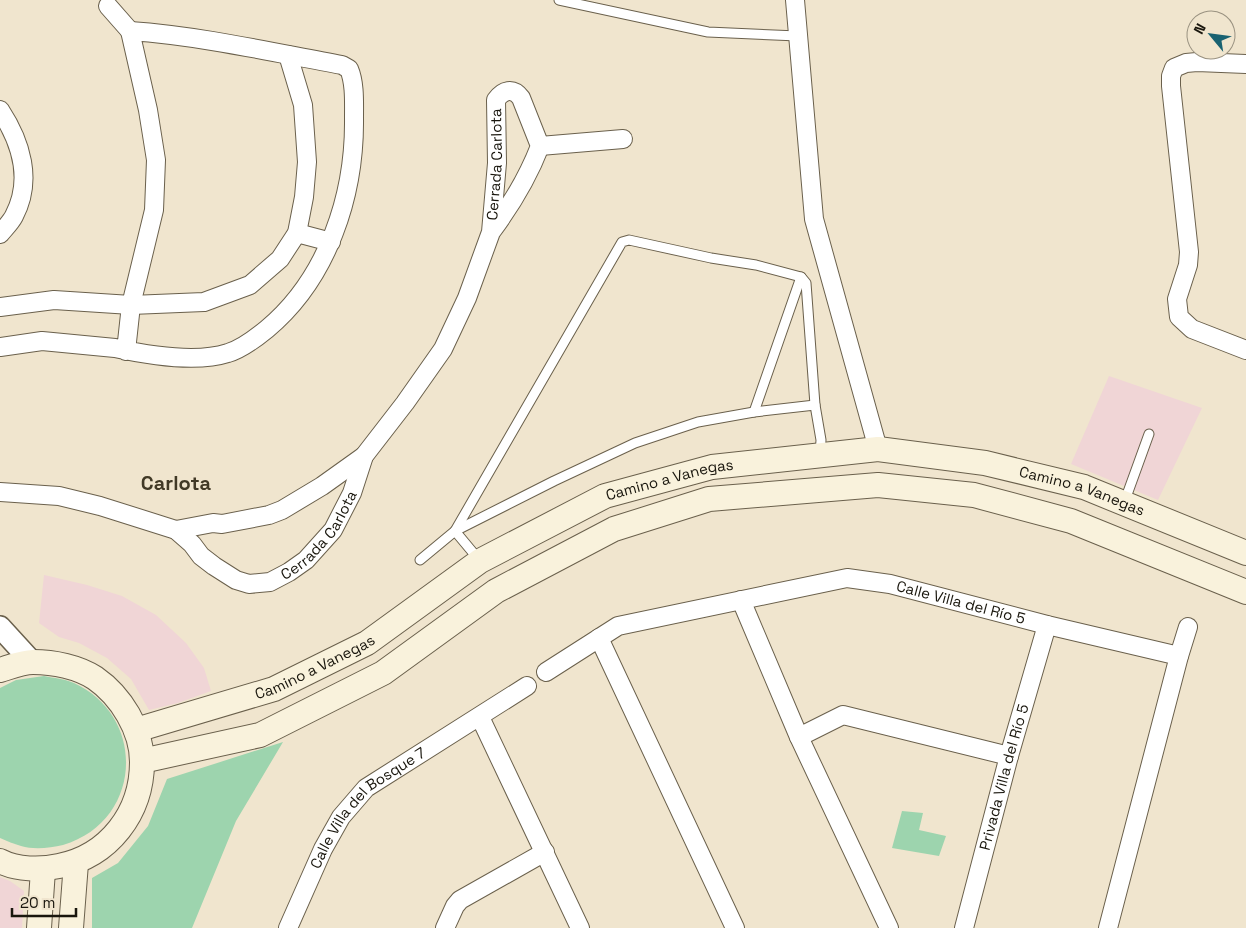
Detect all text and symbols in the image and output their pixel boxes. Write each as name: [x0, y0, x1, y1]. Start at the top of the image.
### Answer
north arrow: [1186, 10, 1236, 60]
text: N: [1189, 20, 1210, 37]
street label: Cerrada Carlota: [482, 108, 506, 221]
street label: Camino a Vanegas: [604, 455, 734, 504]
street label: Camino a Vanegas: [1017, 462, 1148, 520]
district label: Carlota: [141, 470, 212, 496]
street label: Cerrada Carlota: [277, 487, 361, 584]
street label: Calle Villa del Río 5: [894, 576, 1027, 628]
street label: Camino a Vanegas: [252, 630, 379, 703]
street label: Privada Villa del Río 5: [975, 702, 1033, 852]
street label: Calle Villa del Bosque 7: [306, 743, 429, 871]
scale bar: [12, 886, 76, 918]
text: 20 m: [20, 893, 55, 912]

